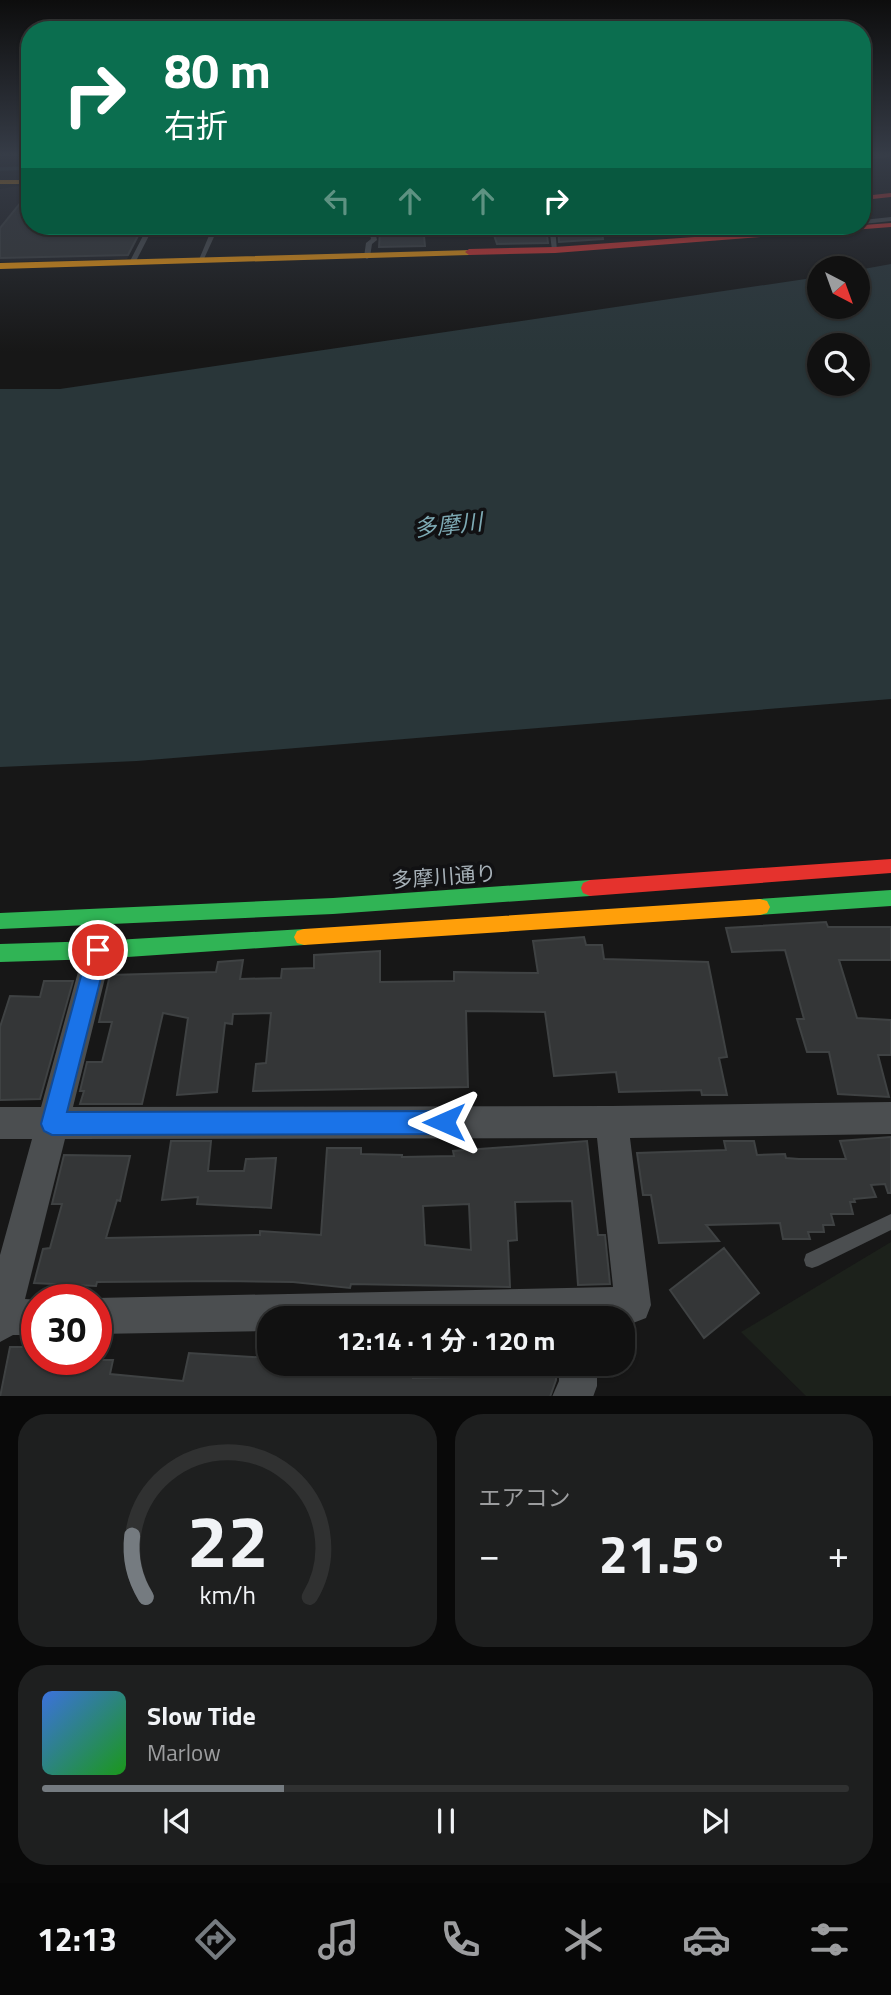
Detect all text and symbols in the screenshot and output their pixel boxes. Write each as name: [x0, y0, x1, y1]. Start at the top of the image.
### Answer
text: 80 m: [164, 32, 271, 107]
icon: right: [49, 49, 140, 140]
text: 右折: [164, 101, 228, 149]
icon: left: [318, 182, 356, 220]
icon: ahead: [391, 182, 429, 220]
icon: ahead: [464, 182, 502, 220]
icon: right: [537, 182, 575, 220]
north arrow: [807, 256, 870, 318]
map controls: [807, 256, 870, 396]
button: search: [807, 333, 870, 396]
water label: 多摩川: [412, 503, 487, 546]
street label: 多摩川通り: [390, 856, 497, 896]
pin: [68, 920, 128, 980]
icon: arrive: [79, 931, 117, 969]
position arrow: [407, 1085, 481, 1159]
speed limit sign: 30: [21, 1284, 112, 1375]
text: 12:14 · 1 分 · 120 m: [337, 1321, 555, 1360]
text: エアコン: [479, 1480, 571, 1515]
text: 22: [186, 1485, 268, 1595]
text: 21.5°: [599, 1514, 729, 1593]
text: −: [479, 1525, 500, 1583]
text: +: [828, 1525, 849, 1583]
text: km/h: [199, 1575, 256, 1613]
text: Slow Tide: [147, 1696, 256, 1735]
text: Marlow: [147, 1735, 221, 1770]
icon: previous: [158, 1802, 196, 1840]
icon: pause: [427, 1802, 465, 1840]
icon: next: [696, 1802, 734, 1840]
text: 12:13: [37, 1915, 117, 1963]
icon: directions: [191, 1915, 240, 1964]
icon: music: [314, 1915, 363, 1964]
icon: phone: [436, 1915, 485, 1964]
icon: climate: [559, 1915, 608, 1964]
icon: car: [682, 1915, 731, 1964]
icon: filters: [805, 1915, 854, 1964]

